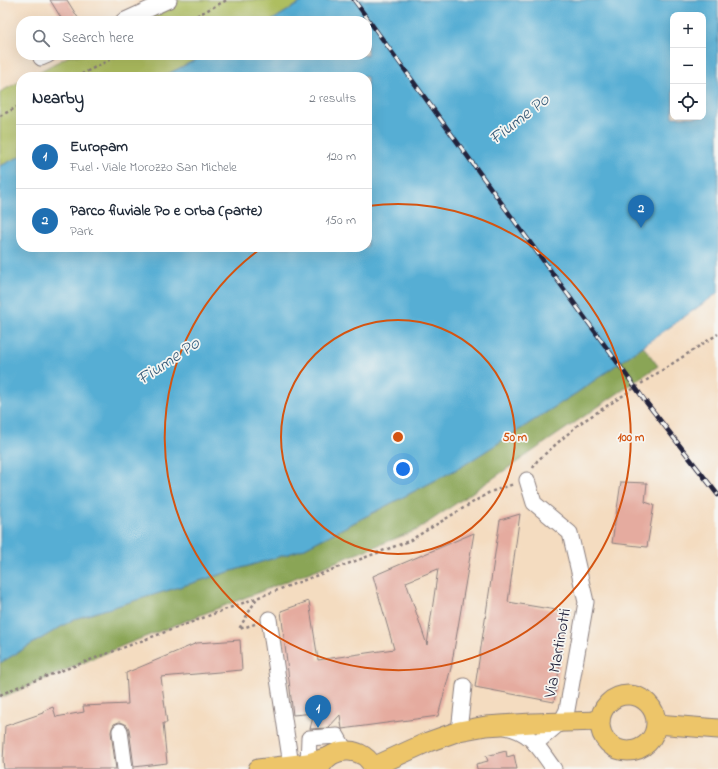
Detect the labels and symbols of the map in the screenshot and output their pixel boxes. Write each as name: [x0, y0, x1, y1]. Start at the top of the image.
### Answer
water label: Fiume Po: [484, 88, 556, 152]
pin: 2: [628, 195, 654, 228]
water label: Fiume Po: [133, 331, 206, 392]
text: 50 m: [503, 429, 528, 447]
text: 100 m: [618, 429, 645, 447]
centre of rings: [391, 430, 405, 444]
your location: [393, 459, 413, 479]
street label: Via Martinotti: [538, 606, 578, 701]
pin: 1: [305, 695, 331, 728]

